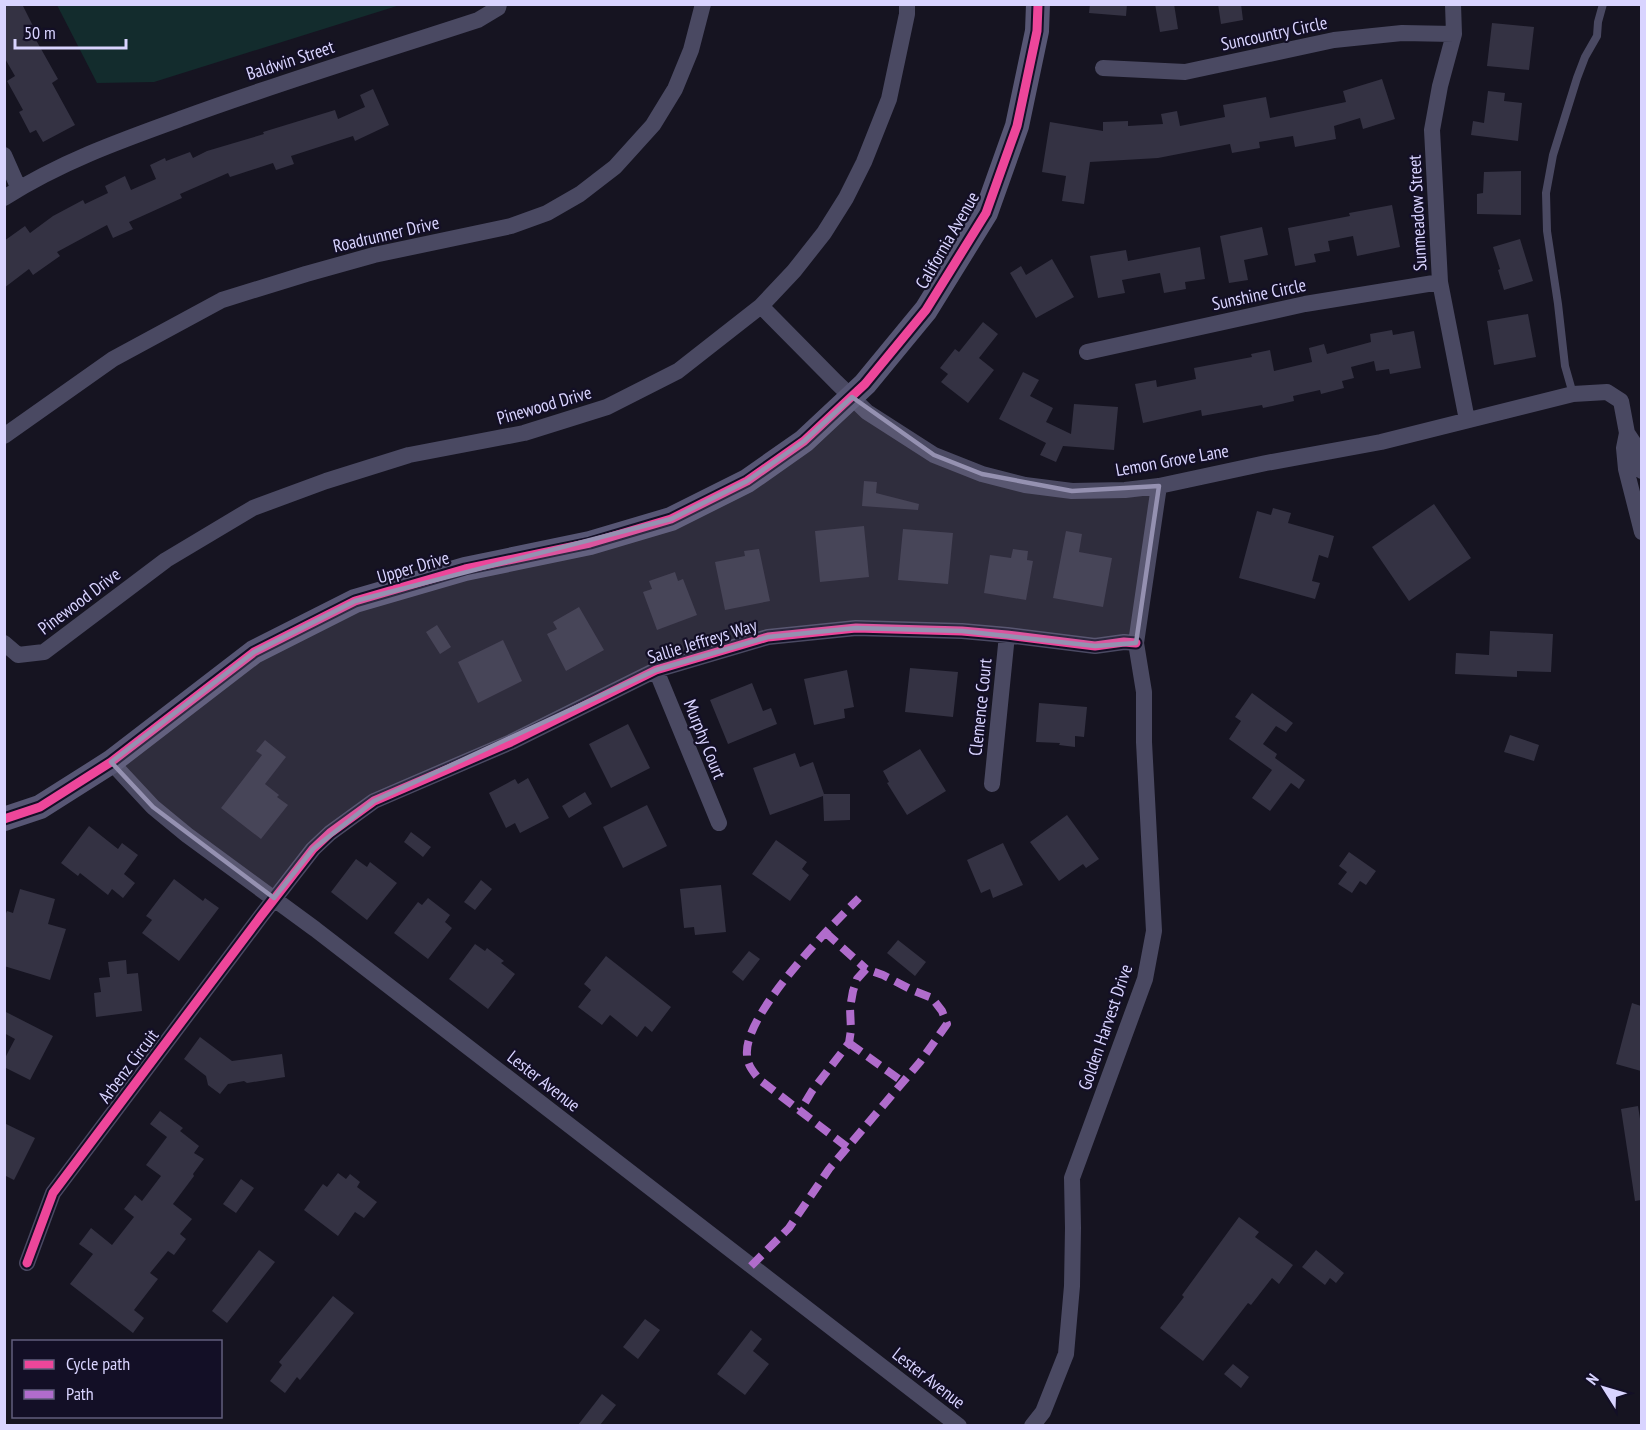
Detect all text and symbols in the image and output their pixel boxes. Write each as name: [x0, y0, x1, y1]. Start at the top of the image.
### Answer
street label: Suncountry Circle: [1219, 11, 1329, 55]
scale bar: [15, 12, 126, 50]
text: 50 m: [24, 21, 56, 44]
street label: Baldwin Street: [243, 35, 337, 85]
street label: Sunmeadow Street: [1402, 154, 1432, 272]
street label: California Avenue: [910, 187, 984, 293]
street label: Roadrunner Drive: [331, 211, 441, 257]
street label: Sunshine Circle: [1210, 273, 1308, 315]
street label: Pinewood Drive: [494, 381, 594, 429]
street label: Lemon Grove Lane: [1114, 439, 1230, 481]
street label: Upper Drive: [374, 546, 452, 588]
street label: Pinewood Drive: [33, 562, 125, 640]
street label: Sallie Jeffreys Way: [644, 613, 760, 669]
street label: Clemence Court: [963, 657, 997, 757]
street label: Murphy Court: [679, 696, 731, 782]
street label: Golden Harvest Drive: [1073, 961, 1137, 1093]
street label: Arbenz Circuit: [93, 1024, 163, 1108]
street label: Lester Avenue: [503, 1045, 585, 1117]
legend: [12, 1340, 222, 1418]
street label: Lester Avenue: [888, 1342, 970, 1414]
text: Cycle path: [66, 1352, 130, 1375]
north arrow: [1574, 1358, 1634, 1418]
text: N: [1581, 1370, 1603, 1388]
text: Path: [66, 1382, 94, 1405]

